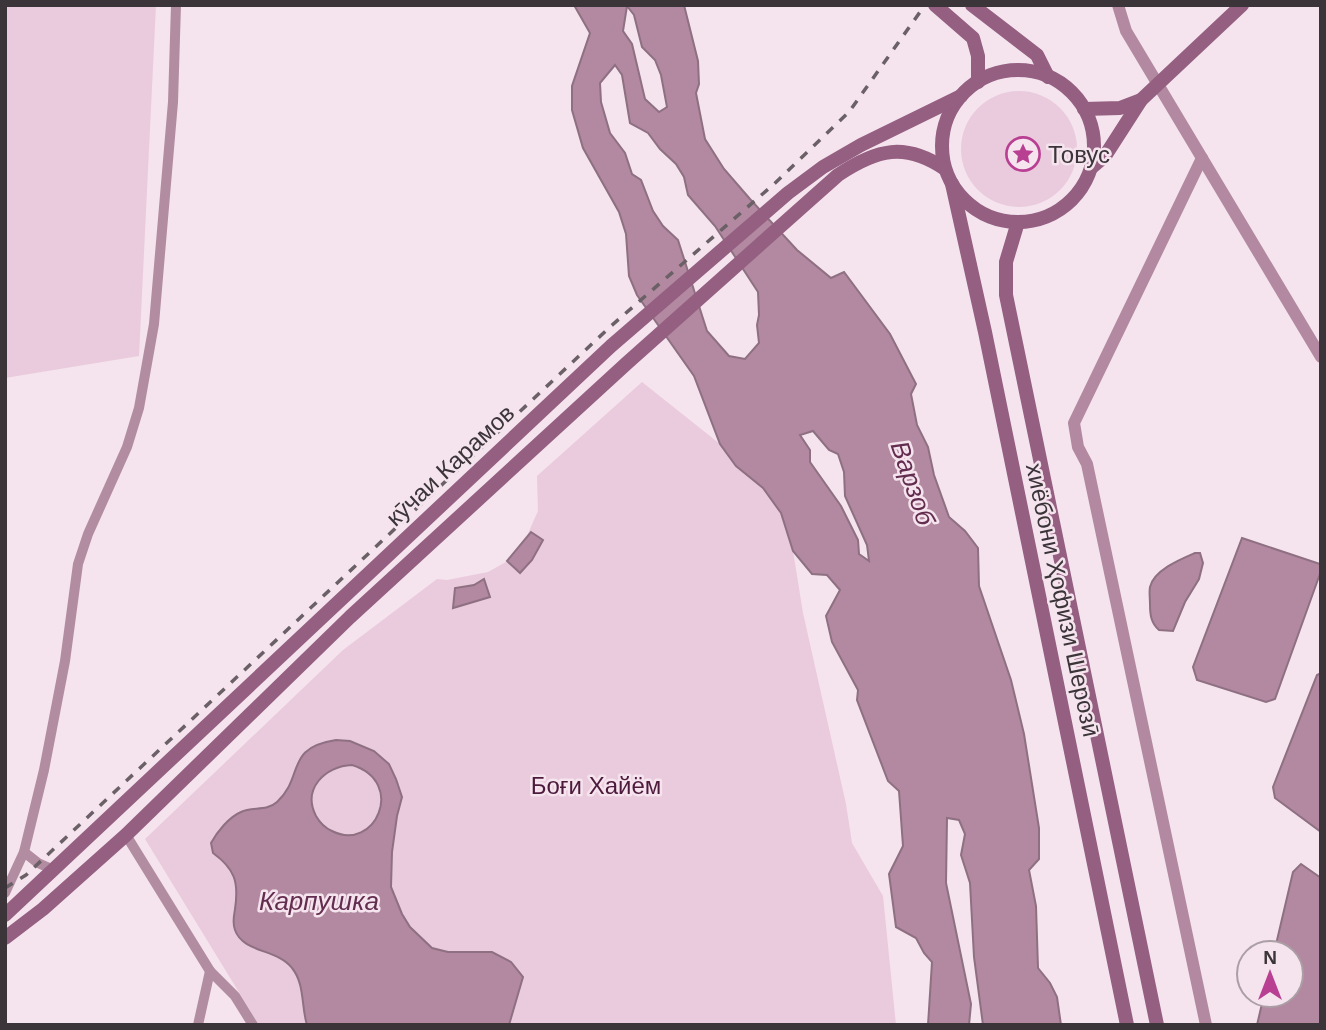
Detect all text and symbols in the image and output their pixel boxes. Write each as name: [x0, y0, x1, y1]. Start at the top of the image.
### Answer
place icon: Товус: [1004, 135, 1042, 173]
place label: Товус: [1048, 141, 1110, 168]
street label: кӯчаи Карамов: [380, 399, 520, 531]
water label: Варзоб: [885, 437, 942, 530]
street label: хиёбони Ҳофизи Шерозӣ: [1021, 461, 1105, 739]
park label: Боғи Хайём: [531, 772, 661, 799]
water label: Карпушка: [259, 886, 379, 916]
north arrow: [1235, 939, 1305, 1009]
text: N: [1263, 947, 1277, 968]

